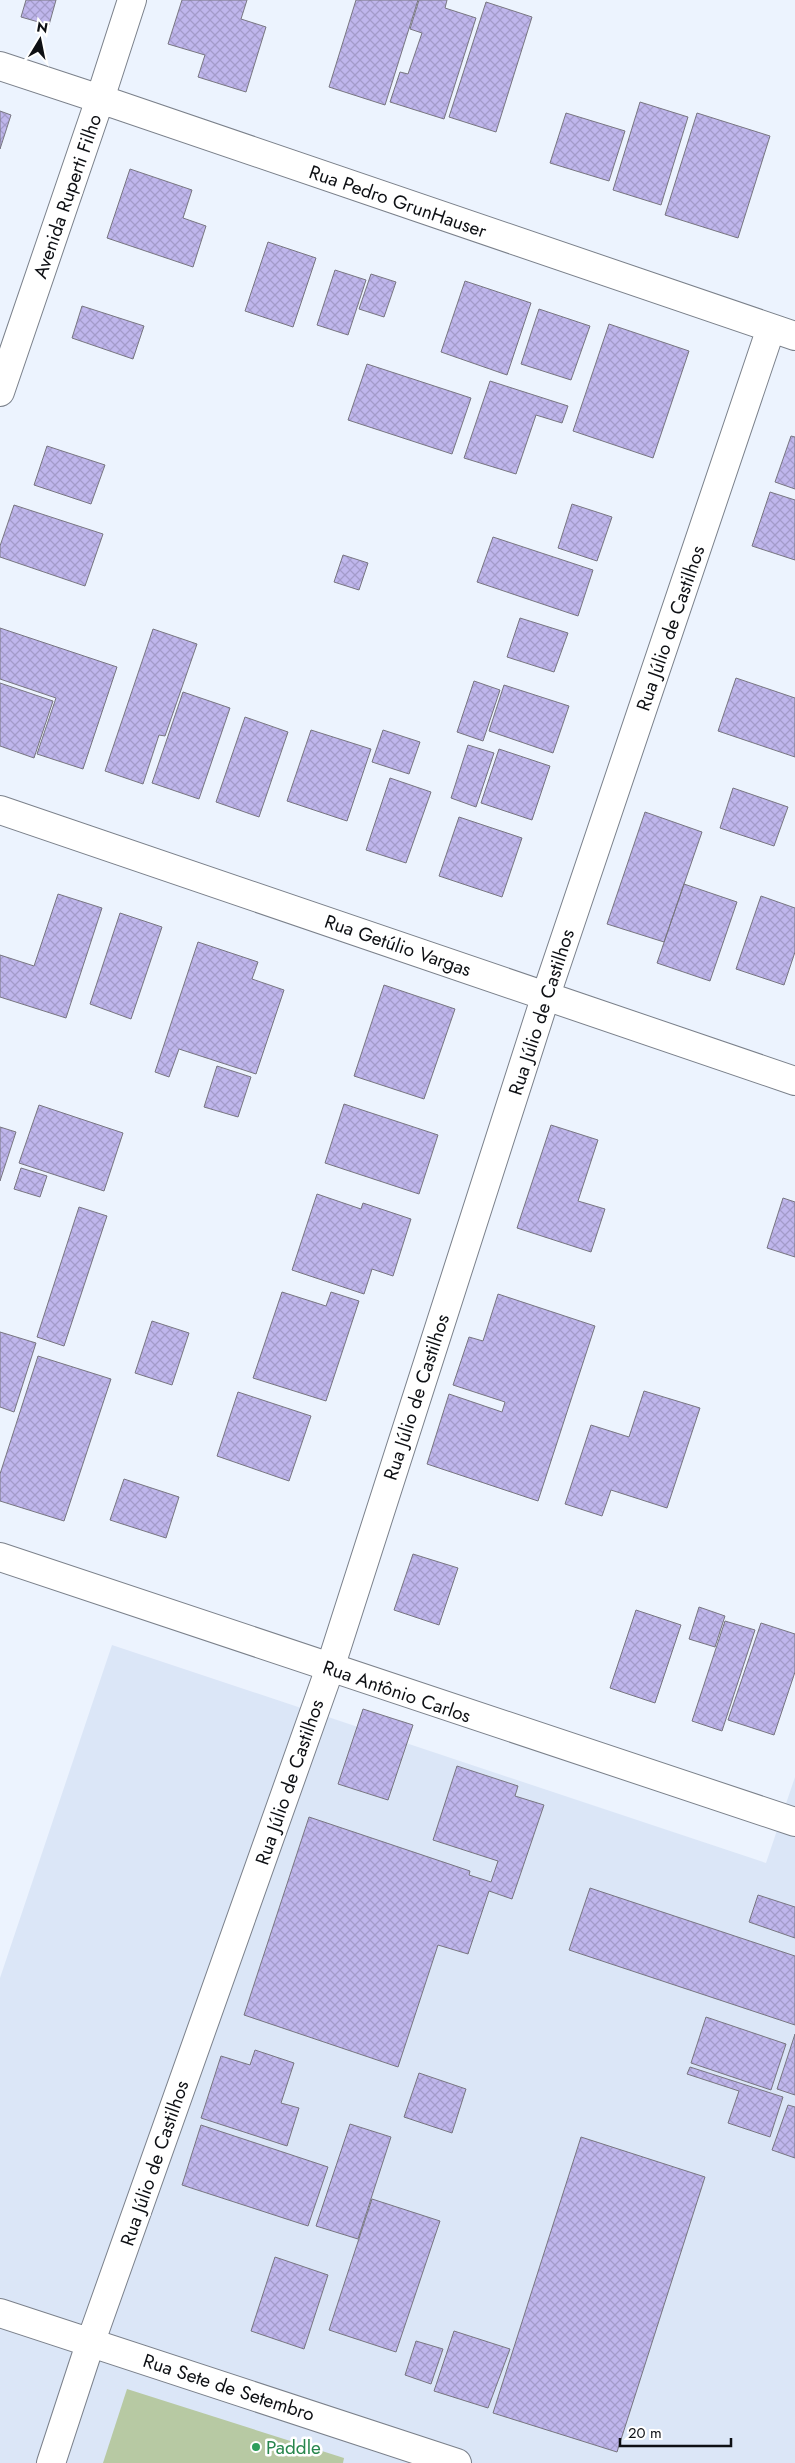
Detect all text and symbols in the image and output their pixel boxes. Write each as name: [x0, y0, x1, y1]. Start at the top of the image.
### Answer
north arrow: [15, 15, 65, 65]
text: N: [35, 16, 49, 38]
street label: Avenida Ruperti Filho: [27, 110, 108, 282]
street label: Rua Pedro GrunHauser: [305, 158, 491, 245]
street label: Rua Júlio de Castilhos: [629, 541, 712, 715]
street label: Rua Getúlio Vargas: [321, 908, 475, 983]
street label: Rua Júlio de Castilhos: [502, 925, 581, 1099]
street label: Rua Júlio de Castilhos: [377, 1310, 456, 1484]
street label: Rua Antônio Carlos: [319, 1653, 475, 1730]
street label: Rua Júlio de Castilhos: [248, 1695, 331, 1869]
street label: Rua Júlio de Castilhos: [113, 2076, 196, 2250]
street label: Rua Sete de Setembro: [140, 2347, 318, 2428]
scale bar: [620, 2416, 731, 2448]
text: 20 m: [628, 2422, 662, 2444]
place label: Paddle: [266, 2434, 321, 2461]
marker: Paddle: [250, 2441, 262, 2453]

